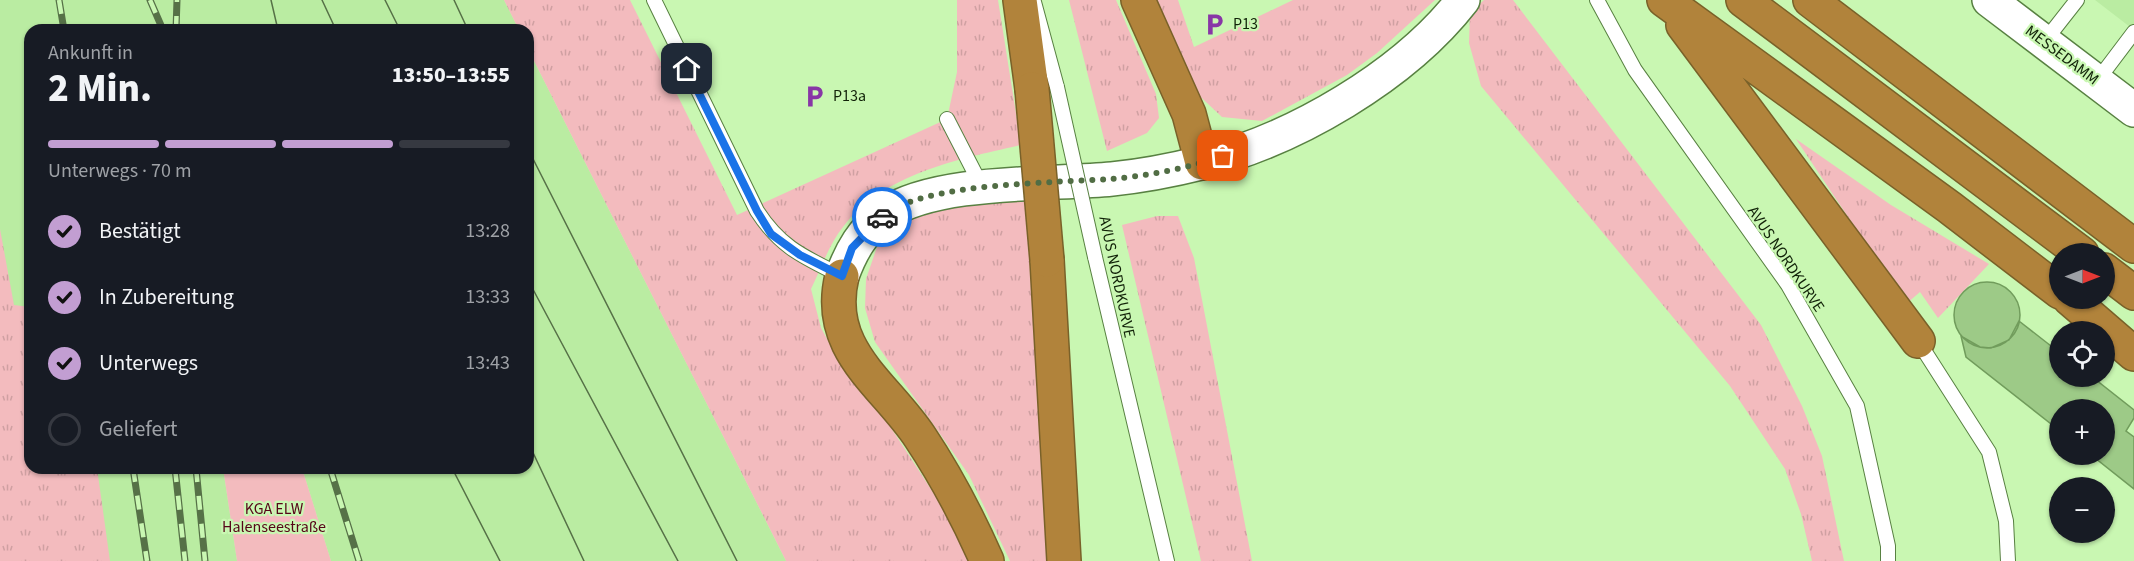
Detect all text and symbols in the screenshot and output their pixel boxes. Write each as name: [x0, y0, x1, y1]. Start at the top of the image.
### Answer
parking icon: P13: [1202, 11, 1228, 37]
place label: P13: [1233, 13, 1258, 35]
street label: MESSEDAMM: [2021, 20, 2103, 90]
text: Ankunft in: [48, 39, 133, 67]
pin: [661, 43, 712, 94]
icon: home: [670, 52, 703, 85]
text: 13:50–13:55: [392, 59, 510, 91]
text: 2 Min.: [48, 61, 152, 117]
parking icon: P13a: [802, 83, 828, 109]
place label: P13a: [833, 85, 866, 107]
pin: [1197, 130, 1248, 181]
icon: bag: [1206, 139, 1239, 172]
text: Unterwegs · 70 m: [48, 157, 192, 185]
courier: [852, 187, 912, 247]
icon: car: [866, 201, 899, 234]
street label: AVUS NORDKURVE: [1742, 202, 1830, 316]
street label: AVUS NORDKURVE: [1093, 214, 1141, 340]
icon: check: [48, 215, 81, 248]
text: Bestätigt: [99, 215, 181, 247]
text: 13:28: [465, 217, 510, 245]
north arrow: [2049, 243, 2115, 309]
map controls: [2049, 243, 2115, 543]
icon: check: [48, 281, 81, 314]
text: In Zubereitung: [99, 281, 234, 313]
text: 13:33: [465, 283, 510, 311]
button: locate: [2049, 321, 2115, 387]
icon: check: [48, 347, 81, 380]
text: Unterwegs: [99, 347, 198, 379]
text: 13:43: [465, 349, 510, 377]
button: +: [2049, 399, 2115, 465]
text: Geliefert: [99, 413, 178, 445]
button: −: [2049, 477, 2115, 543]
park label: KGA ELW Halenseestraße: [222, 498, 326, 538]

